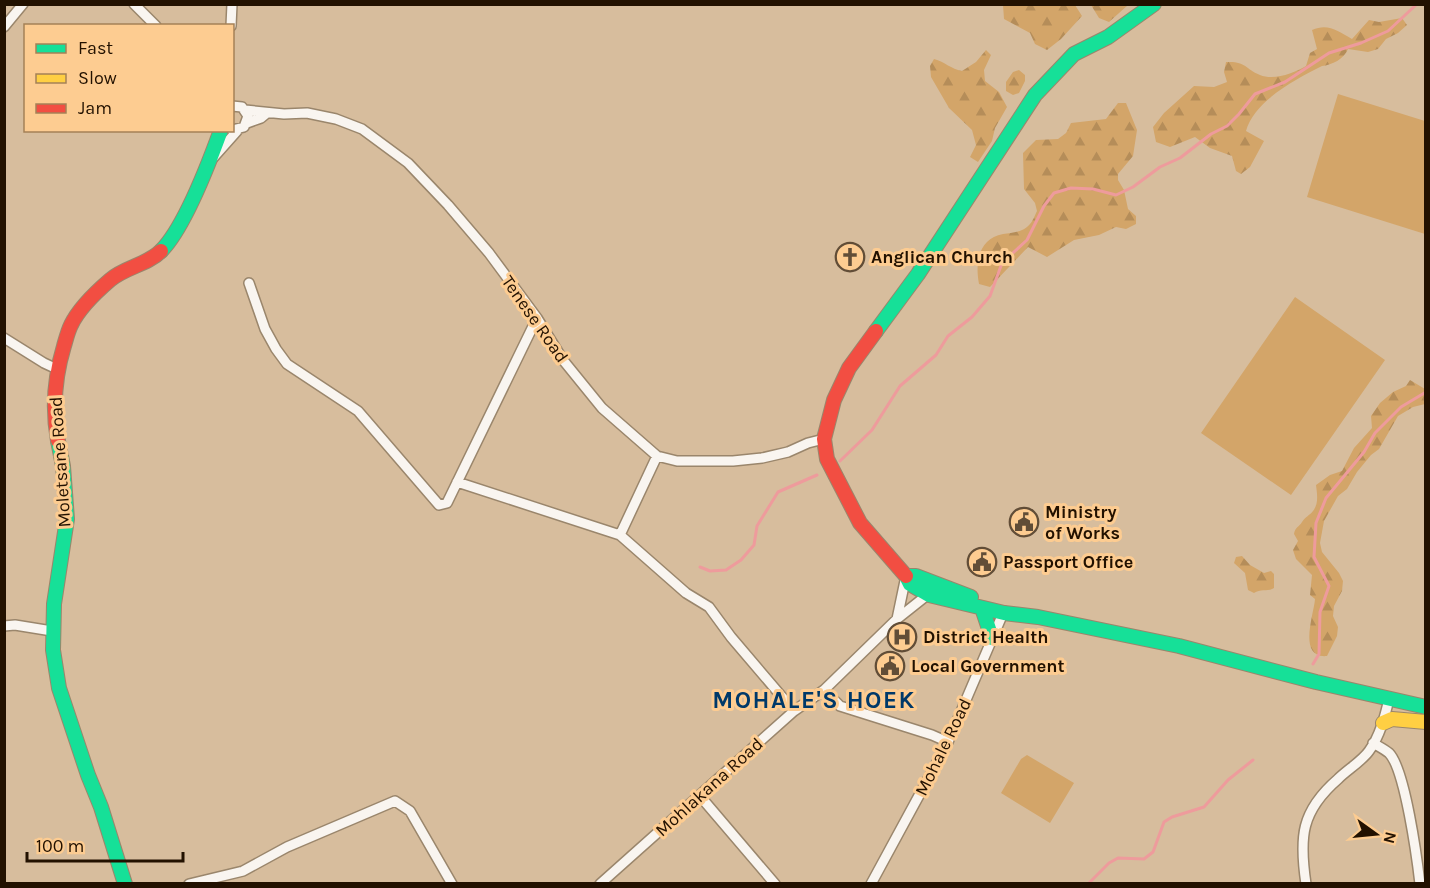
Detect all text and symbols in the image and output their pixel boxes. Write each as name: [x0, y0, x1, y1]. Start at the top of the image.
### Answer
legend: [24, 24, 234, 132]
text: Fast: [78, 37, 113, 59]
text: Slow: [78, 67, 117, 89]
text: Jam: [78, 97, 112, 119]
church icon: Anglican Church: [834, 241, 866, 273]
place label: Anglican Church: [871, 246, 1013, 268]
street label: Tenese Road: [497, 271, 573, 367]
street label: Moletsane Road: [44, 396, 76, 528]
place label: Ministry of Works: [1045, 501, 1120, 544]
public building icon: Ministry of Works: [1008, 506, 1040, 538]
public building icon: Passport Office: [966, 546, 998, 578]
place label: Passport Office: [1003, 551, 1133, 573]
hospital icon: District Health: [886, 621, 918, 653]
place label: District Health: [923, 626, 1049, 648]
public building icon: Local Government: [874, 650, 906, 682]
place label: Local Government: [911, 655, 1065, 677]
district label: MOHALE'S HOEK: [712, 686, 916, 714]
street label: Mohale Road: [910, 695, 976, 799]
street label: Mohlakana Road: [651, 733, 767, 841]
north arrow: [1346, 804, 1406, 864]
scale bar: [27, 825, 183, 863]
text: N: [1379, 830, 1401, 846]
text: 100 m: [36, 835, 84, 857]

